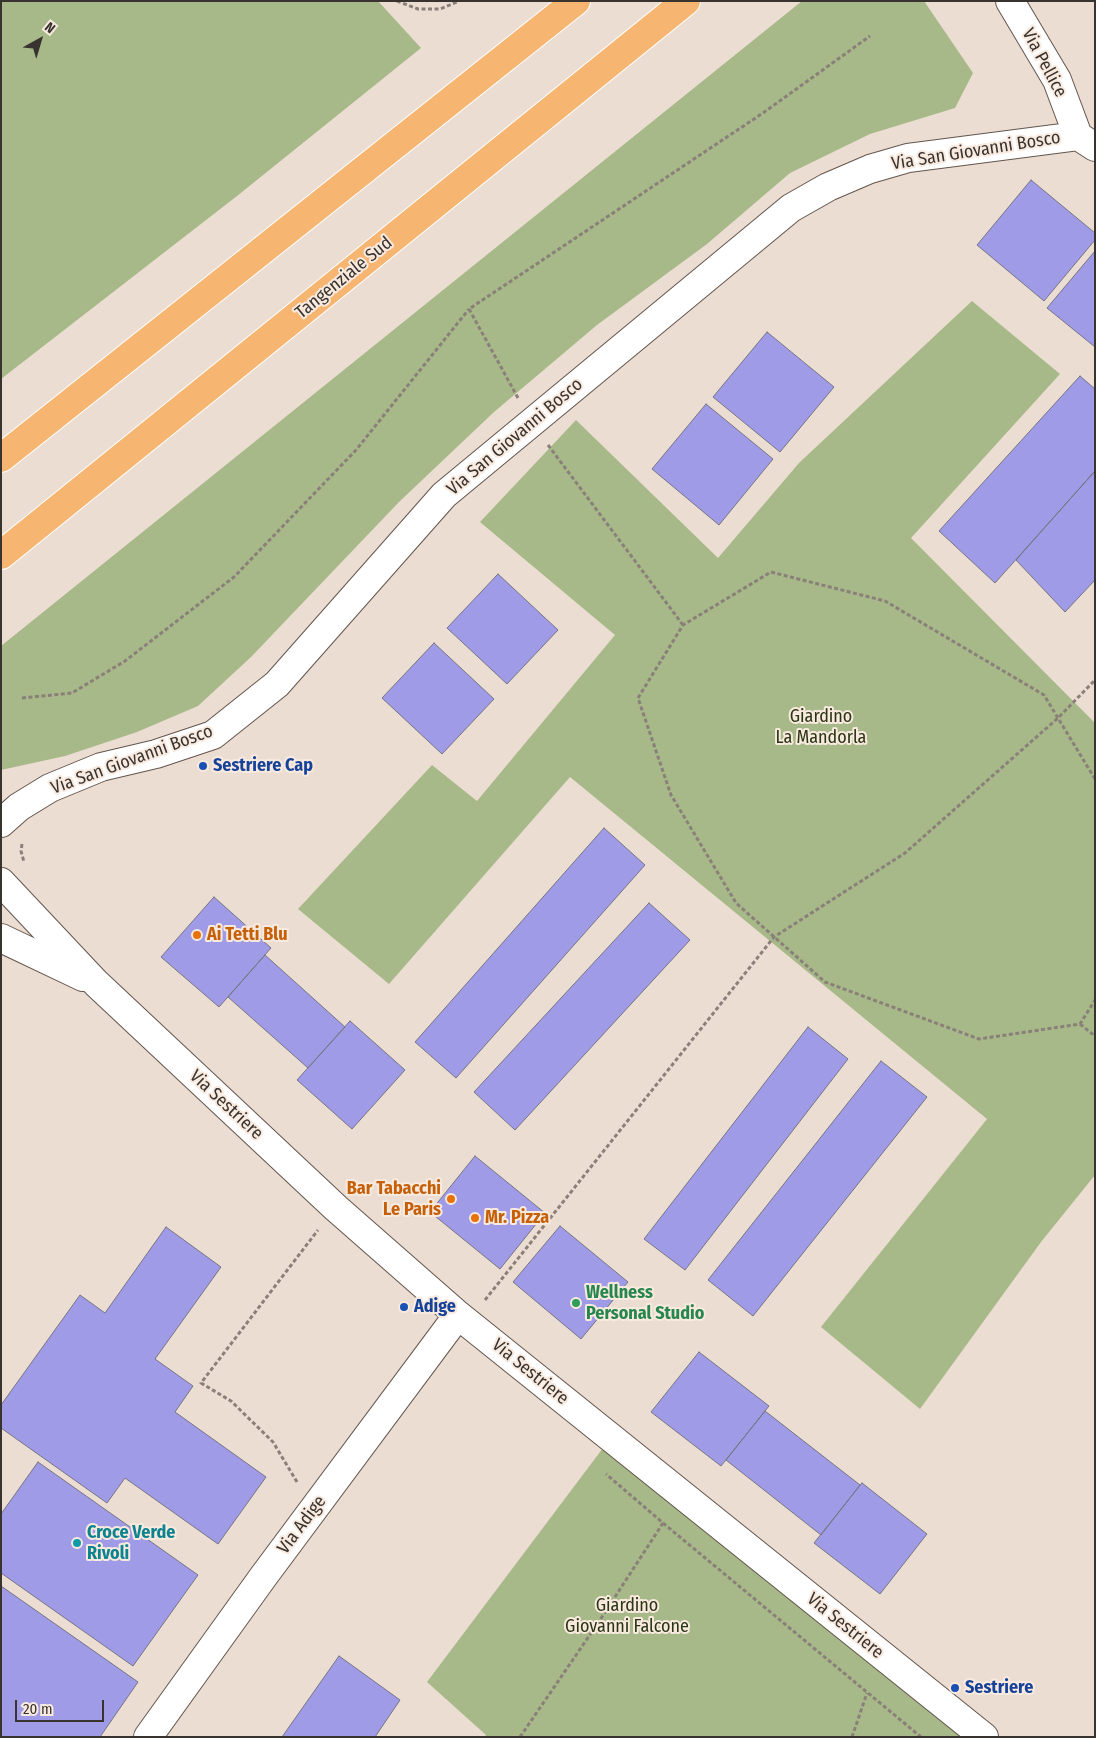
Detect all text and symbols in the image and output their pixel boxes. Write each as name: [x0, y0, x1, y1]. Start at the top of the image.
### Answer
north arrow: [15, 15, 65, 65]
text: N: [41, 19, 58, 37]
street label: Via Pellice: [1017, 25, 1071, 101]
street label: Via San Giovanni Bosco: [890, 127, 1062, 175]
street label: Tangenziale Sud: [291, 232, 397, 324]
street label: Via San Giovanni Bosco: [443, 374, 587, 500]
park label: Giardino La Mandorla: [776, 706, 866, 749]
street label: Via San Giovanni Bosco: [48, 721, 216, 799]
place label: Sestriere Cap: [213, 755, 313, 777]
marker: Sestriere Cap: [197, 760, 209, 772]
place label: Ai Tetti Blu: [207, 924, 288, 946]
marker: Ai Tetti Blu: [191, 929, 203, 941]
street label: Via Sestriere: [185, 1066, 267, 1144]
place label: Bar Tabacchi Le Paris: [347, 1178, 441, 1220]
marker: Bar Tabacchi Le Paris: [445, 1193, 457, 1205]
place label: Mr. Pizza: [485, 1207, 549, 1229]
marker: Mr. Pizza: [469, 1212, 481, 1224]
place label: Wellness Personal Studio: [586, 1282, 704, 1325]
place label: Adige: [414, 1296, 456, 1318]
marker: Wellness Personal Studio: [570, 1297, 582, 1309]
marker: Adige: [398, 1301, 410, 1313]
street label: Via Sestriere: [487, 1334, 573, 1410]
street label: Via Adige: [273, 1492, 331, 1558]
place label: Croce Verde Rivoli: [87, 1522, 175, 1565]
marker: Croce Verde Rivoli: [71, 1537, 83, 1549]
street label: Via Sestriere: [802, 1588, 888, 1664]
park label: Giardino Giovanni Falcone: [565, 1595, 689, 1638]
place label: Sestriere: [965, 1677, 1033, 1699]
marker: Sestriere: [949, 1682, 961, 1694]
scale bar: [18, 1690, 106, 1722]
text: 20 m: [23, 1700, 53, 1718]

